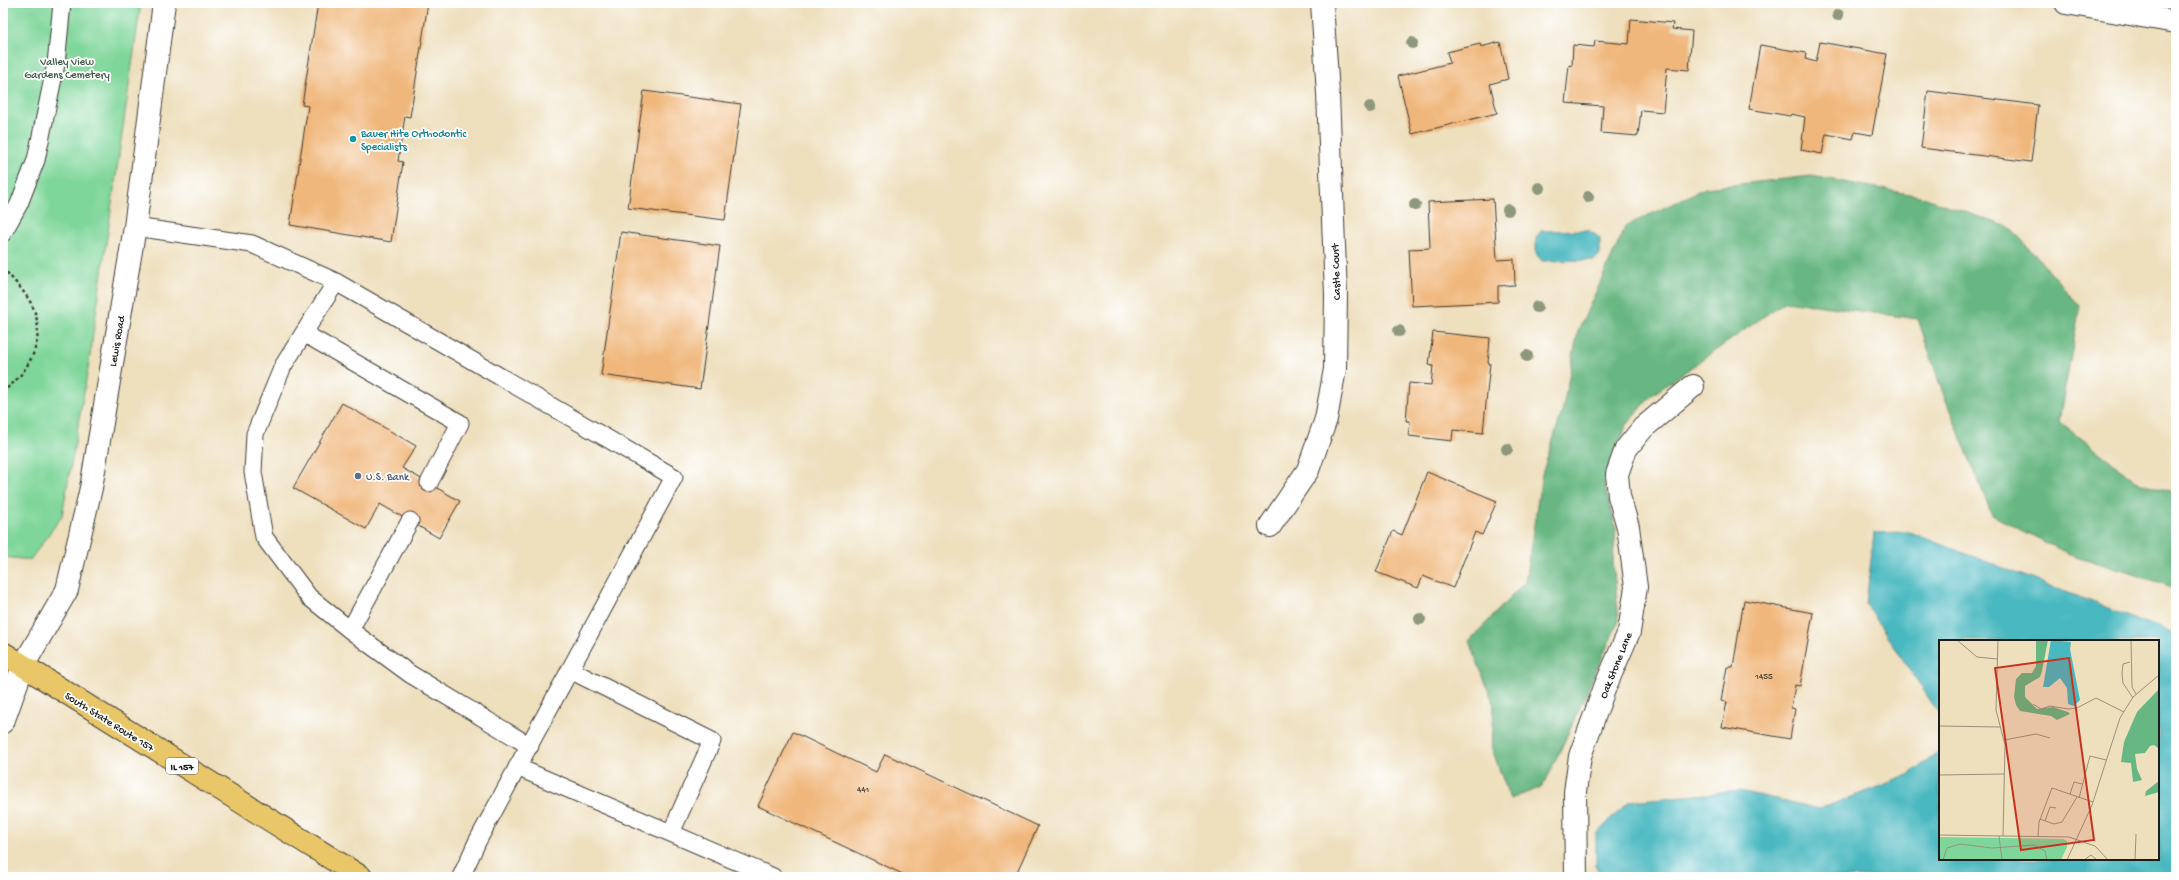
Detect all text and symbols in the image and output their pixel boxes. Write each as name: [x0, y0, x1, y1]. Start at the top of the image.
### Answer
park label: Valley View Gardens Cemetery: [24, 57, 110, 82]
place label: Bauer Hite Orthodontic Specialists: [360, 129, 467, 154]
marker: Bauer Hite Orthodontic Specialists: [348, 134, 358, 144]
street label: Castle Court: [1330, 242, 1344, 300]
street label: Lewis Road: [108, 314, 129, 368]
marker: U.S. Bank: [353, 471, 363, 481]
place label: U.S. Bank: [366, 472, 410, 484]
street label: Oak Stone Lane: [1598, 631, 1636, 700]
inset map: [1939, 640, 2159, 860]
house number: 1455: [1754, 672, 1773, 683]
street label: South State Route 157: [62, 690, 156, 755]
road number: IL 157: [166, 758, 198, 774]
house number: 441: [857, 785, 869, 796]

